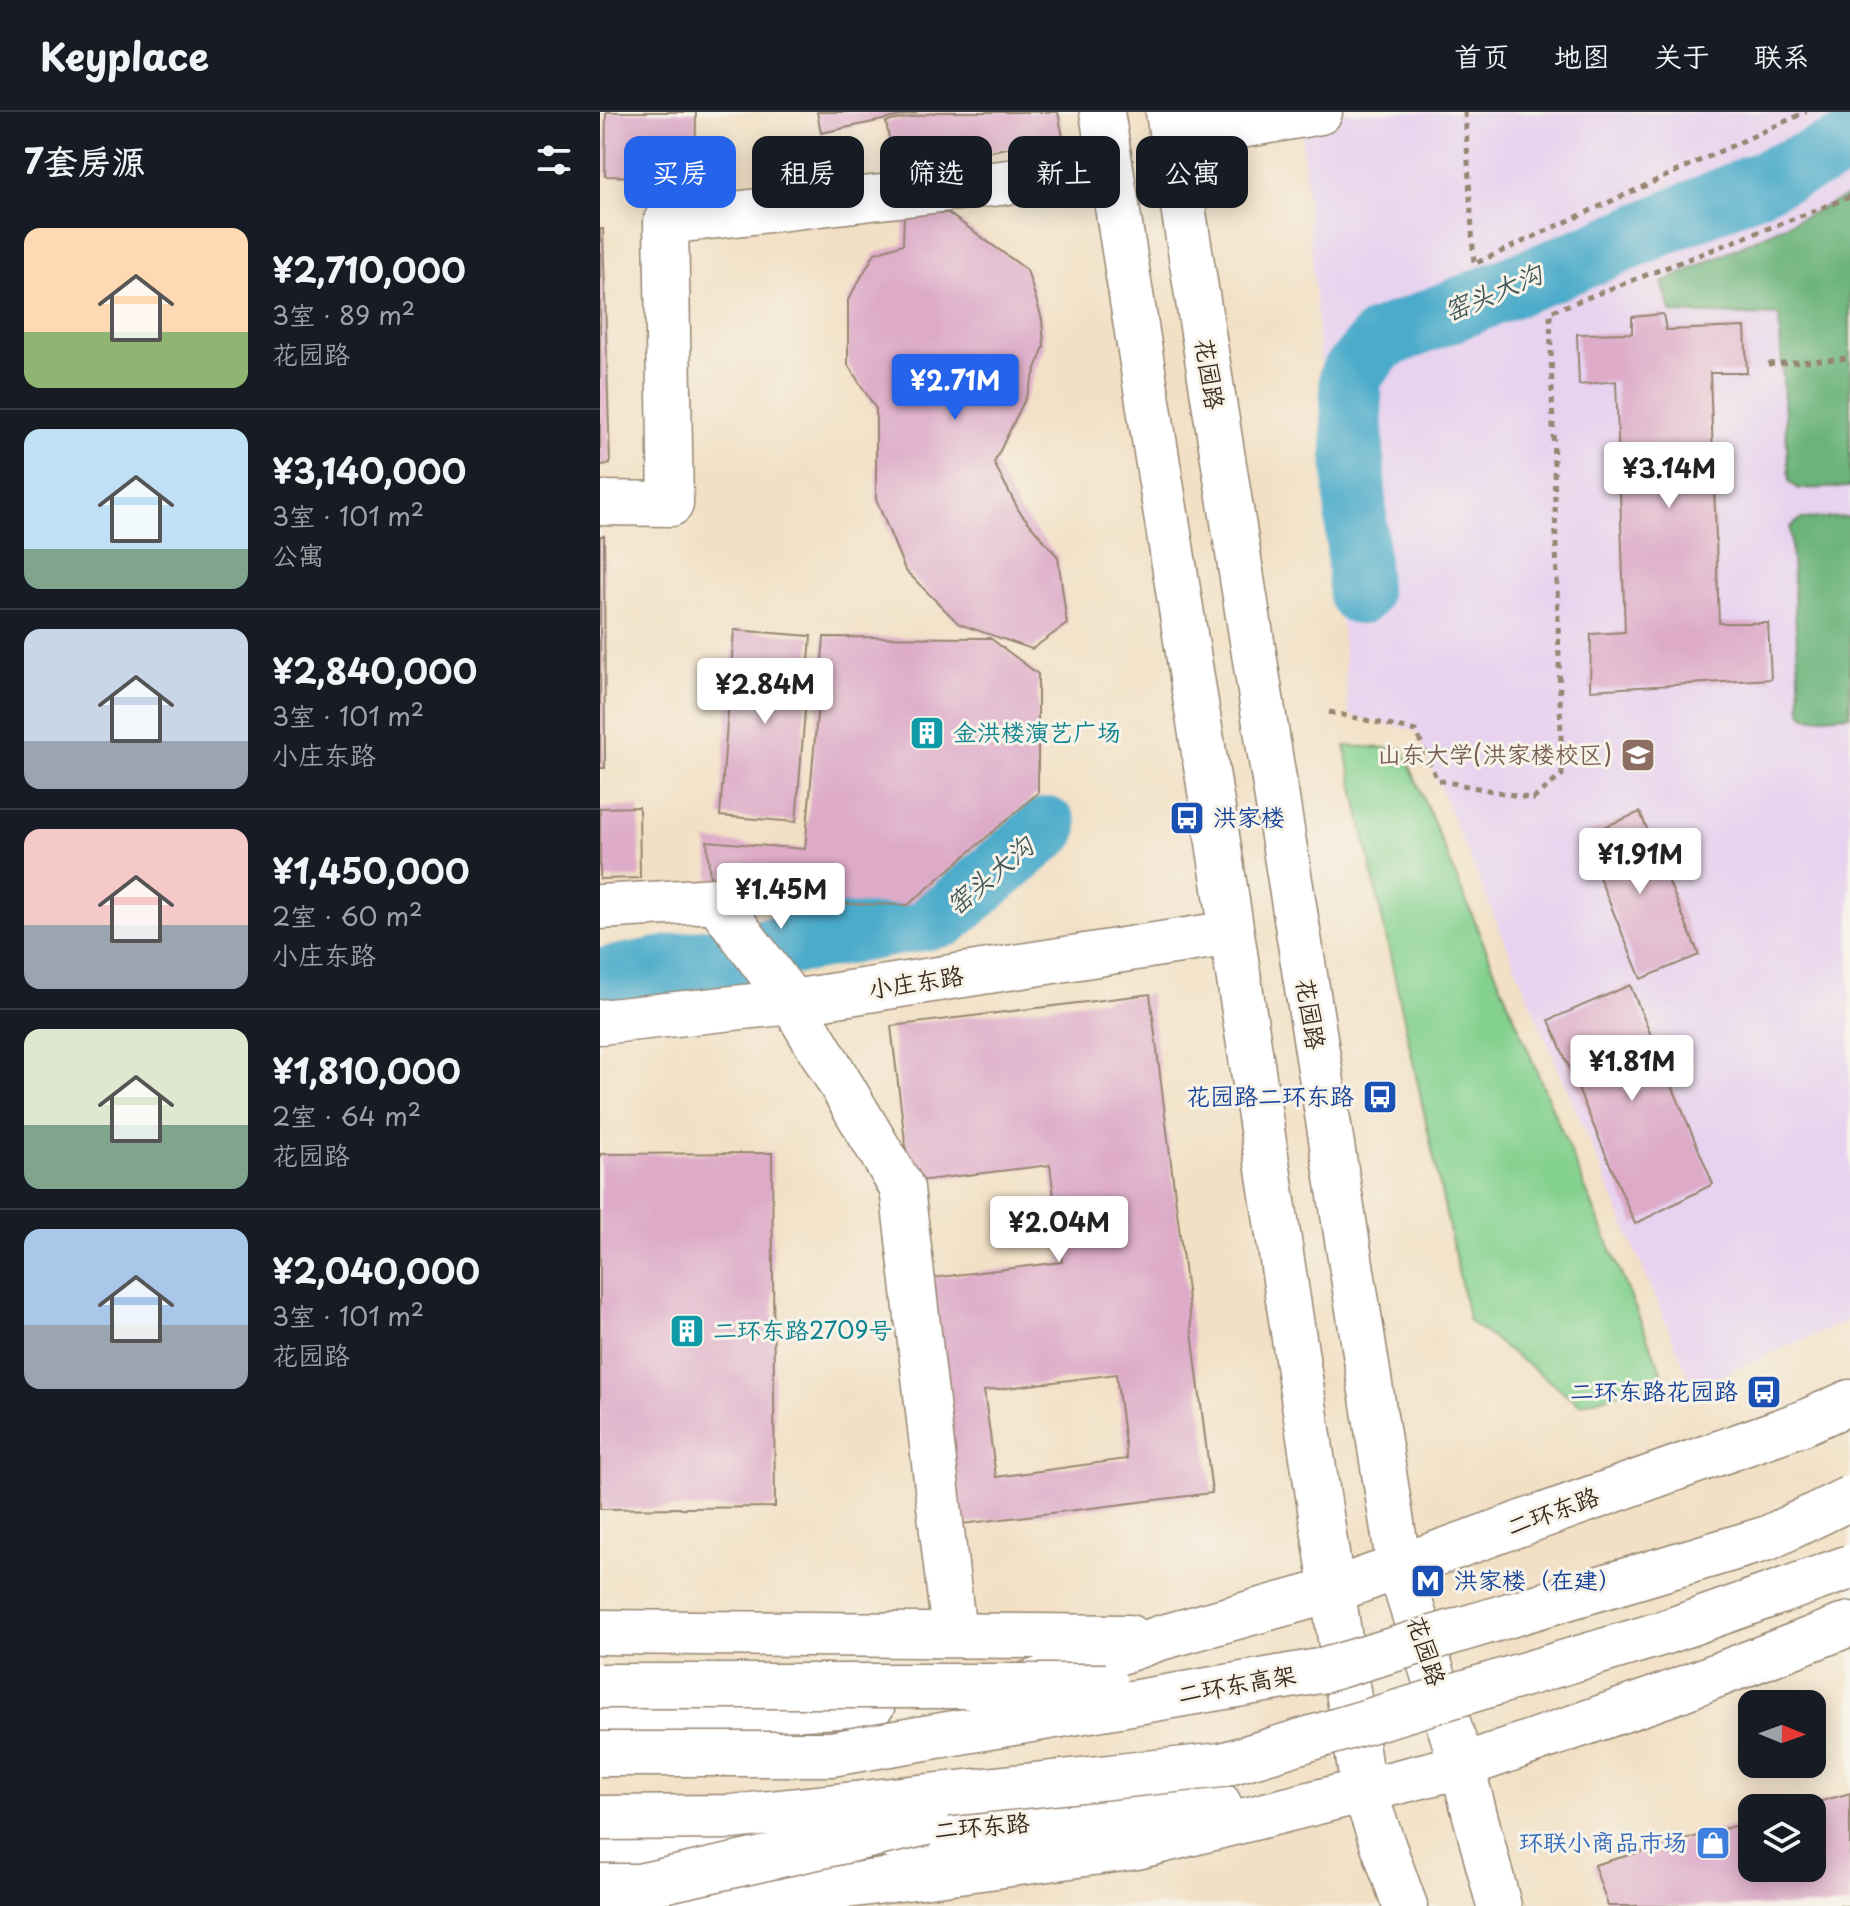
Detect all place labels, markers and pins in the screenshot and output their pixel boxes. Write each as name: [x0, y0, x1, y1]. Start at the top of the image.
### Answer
pin: ¥2.71M: [890, 354, 1020, 422]
pin: ¥3.14M: [1604, 442, 1734, 510]
pin: ¥2.84M: [700, 658, 830, 726]
place label: 金洪楼演艺广场: [953, 713, 1121, 749]
building icon: 金洪楼演艺广场: [908, 714, 946, 752]
place label: 山东大学(洪家楼校区): [1377, 735, 1612, 771]
school or university icon: 山东大学(洪家楼校区): [1619, 736, 1657, 774]
place label: 洪家楼: [1213, 798, 1285, 834]
bus stop icon: 洪家楼: [1168, 799, 1206, 837]
pin: ¥1.91M: [1575, 828, 1705, 896]
pin: ¥1.45M: [716, 863, 846, 931]
pin: ¥1.81M: [1567, 1035, 1697, 1103]
place label: 花园路二环东路: [1186, 1077, 1354, 1113]
bus stop icon: 花园路二环东路: [1361, 1078, 1399, 1116]
pin: ¥2.04M: [994, 1196, 1124, 1264]
place label: 二环东路2709号: [713, 1311, 893, 1347]
building icon: 二环东路2709号: [668, 1312, 706, 1350]
place label: 二环东路花园路: [1570, 1372, 1738, 1408]
bus stop icon: 二环东路花园路: [1745, 1373, 1783, 1411]
place label: 洪家楼（在建）: [1454, 1561, 1622, 1597]
metro station icon: 洪家楼（在建）: [1409, 1562, 1447, 1600]
place label: 环联小商品市场: [1519, 1823, 1687, 1859]
shop icon: 环联小商品市场: [1694, 1824, 1732, 1862]

